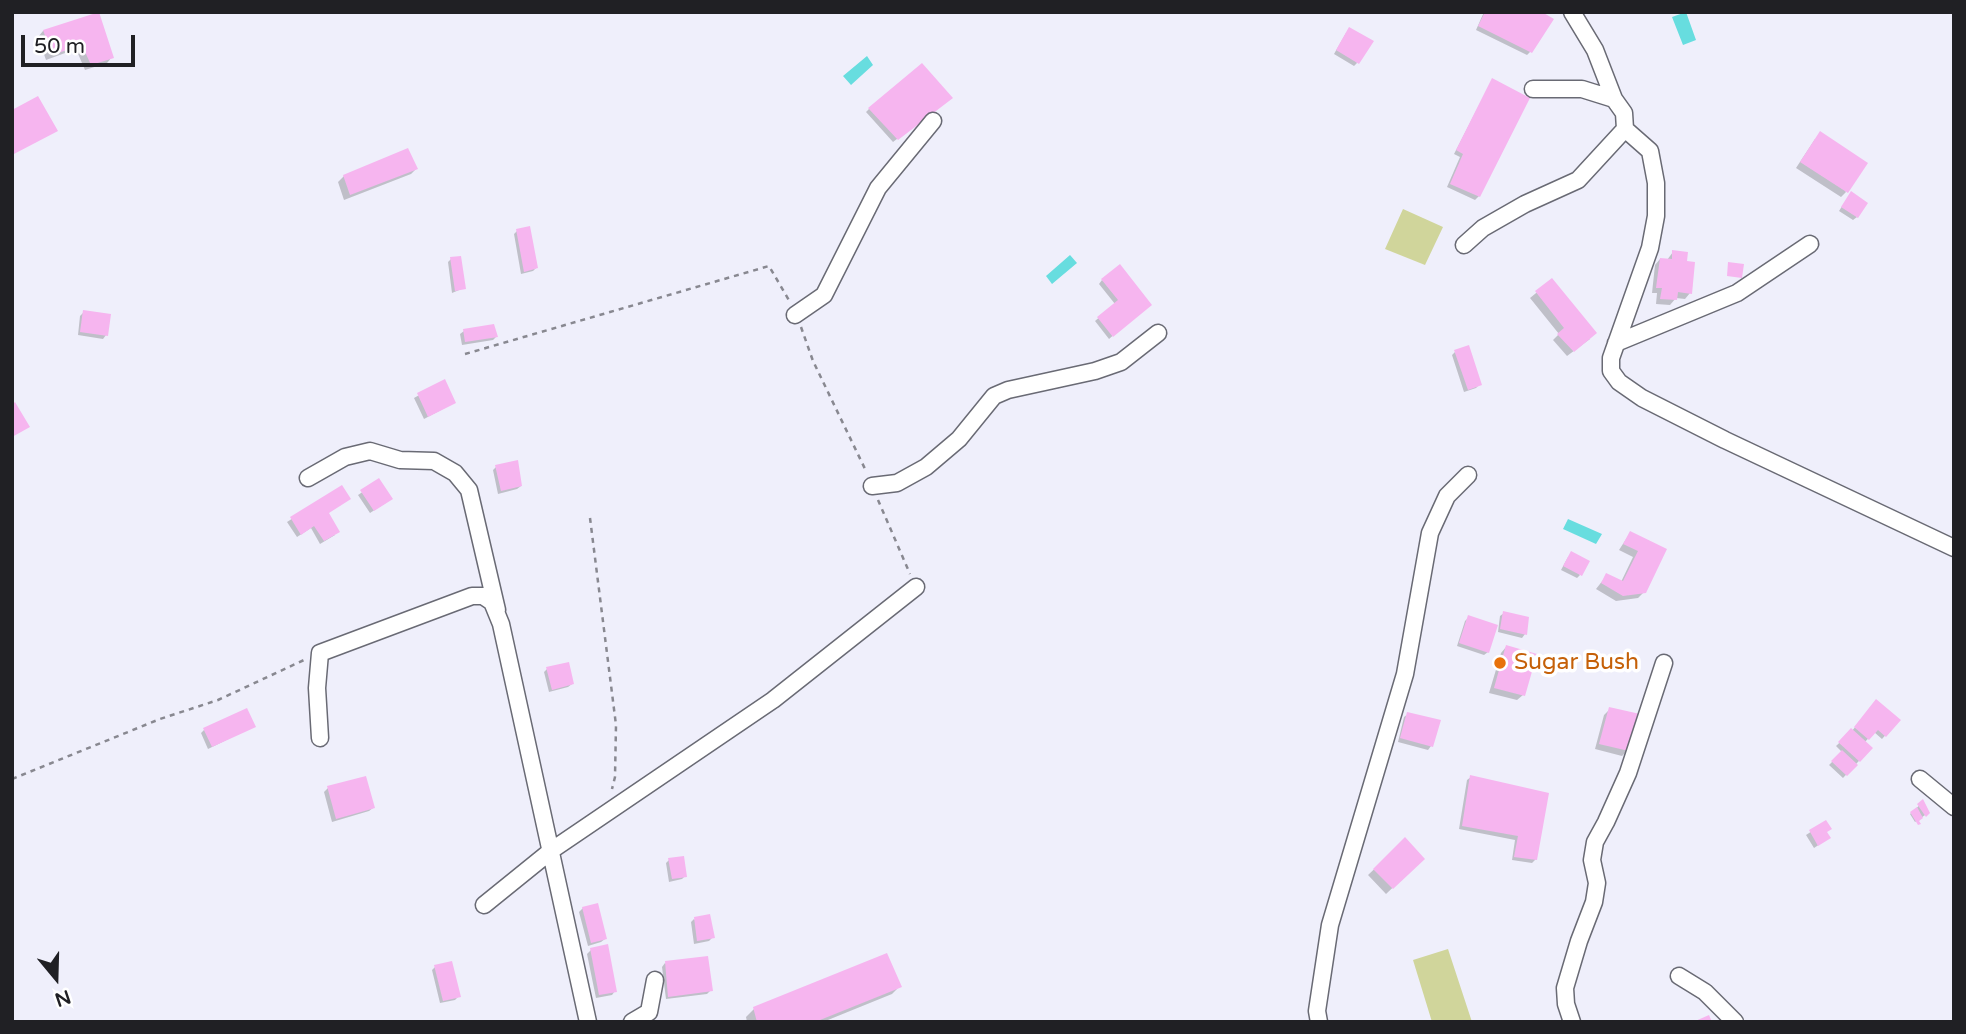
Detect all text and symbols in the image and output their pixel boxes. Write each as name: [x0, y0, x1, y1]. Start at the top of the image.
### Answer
scale bar: [24, 21, 138, 65]
text: 50 m: [34, 34, 85, 59]
place label: Sugar Bush: [1514, 649, 1639, 677]
marker: Sugar Bush: [1492, 655, 1508, 671]
north arrow: [21, 943, 91, 1013]
text: N: [52, 985, 74, 1011]

